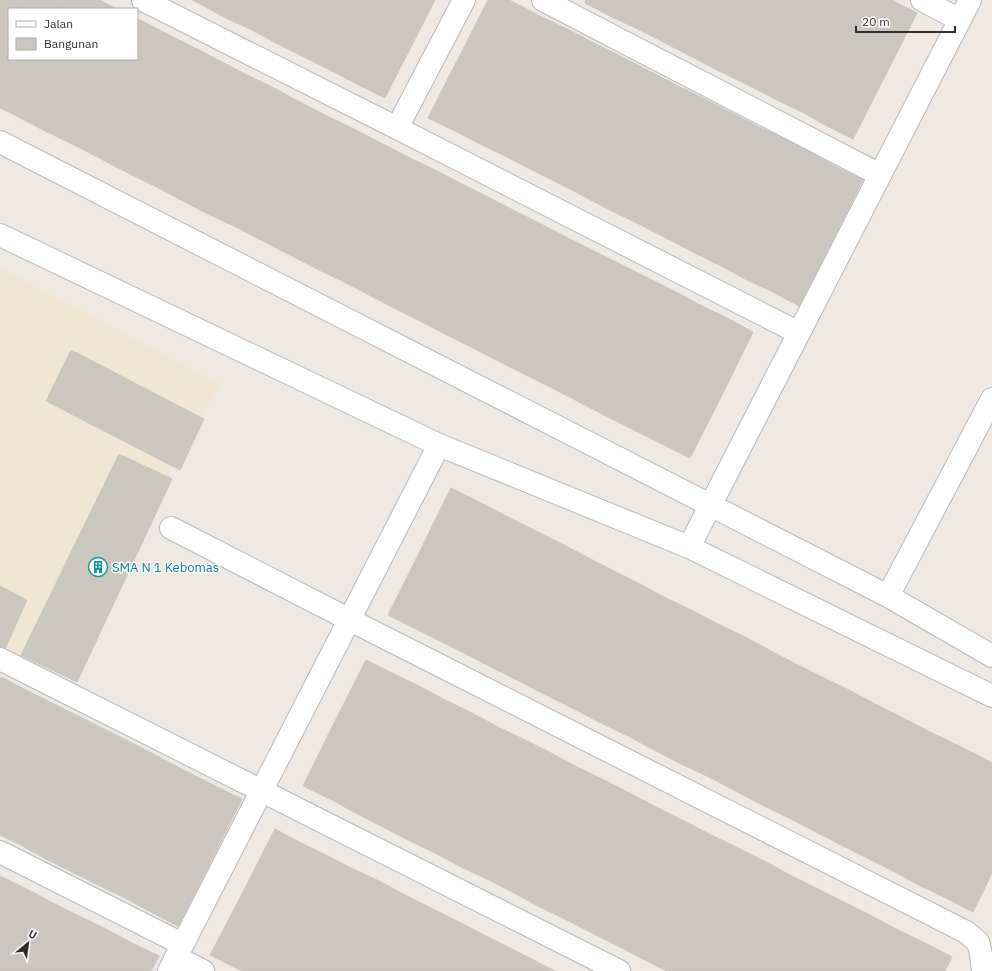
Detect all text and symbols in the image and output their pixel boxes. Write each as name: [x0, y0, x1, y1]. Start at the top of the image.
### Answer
legend: [8, 8, 138, 60]
scale bar: [856, 8, 955, 34]
text: 20 m: [862, 14, 890, 29]
text: Jalan: [44, 16, 73, 31]
text: Bangunan: [44, 36, 98, 51]
building icon: SMA N 1 Kebomas: [87, 556, 109, 578]
place label: SMA N 1 Kebomas: [112, 559, 219, 576]
north arrow: [8, 923, 48, 963]
text: U: [26, 926, 40, 942]

